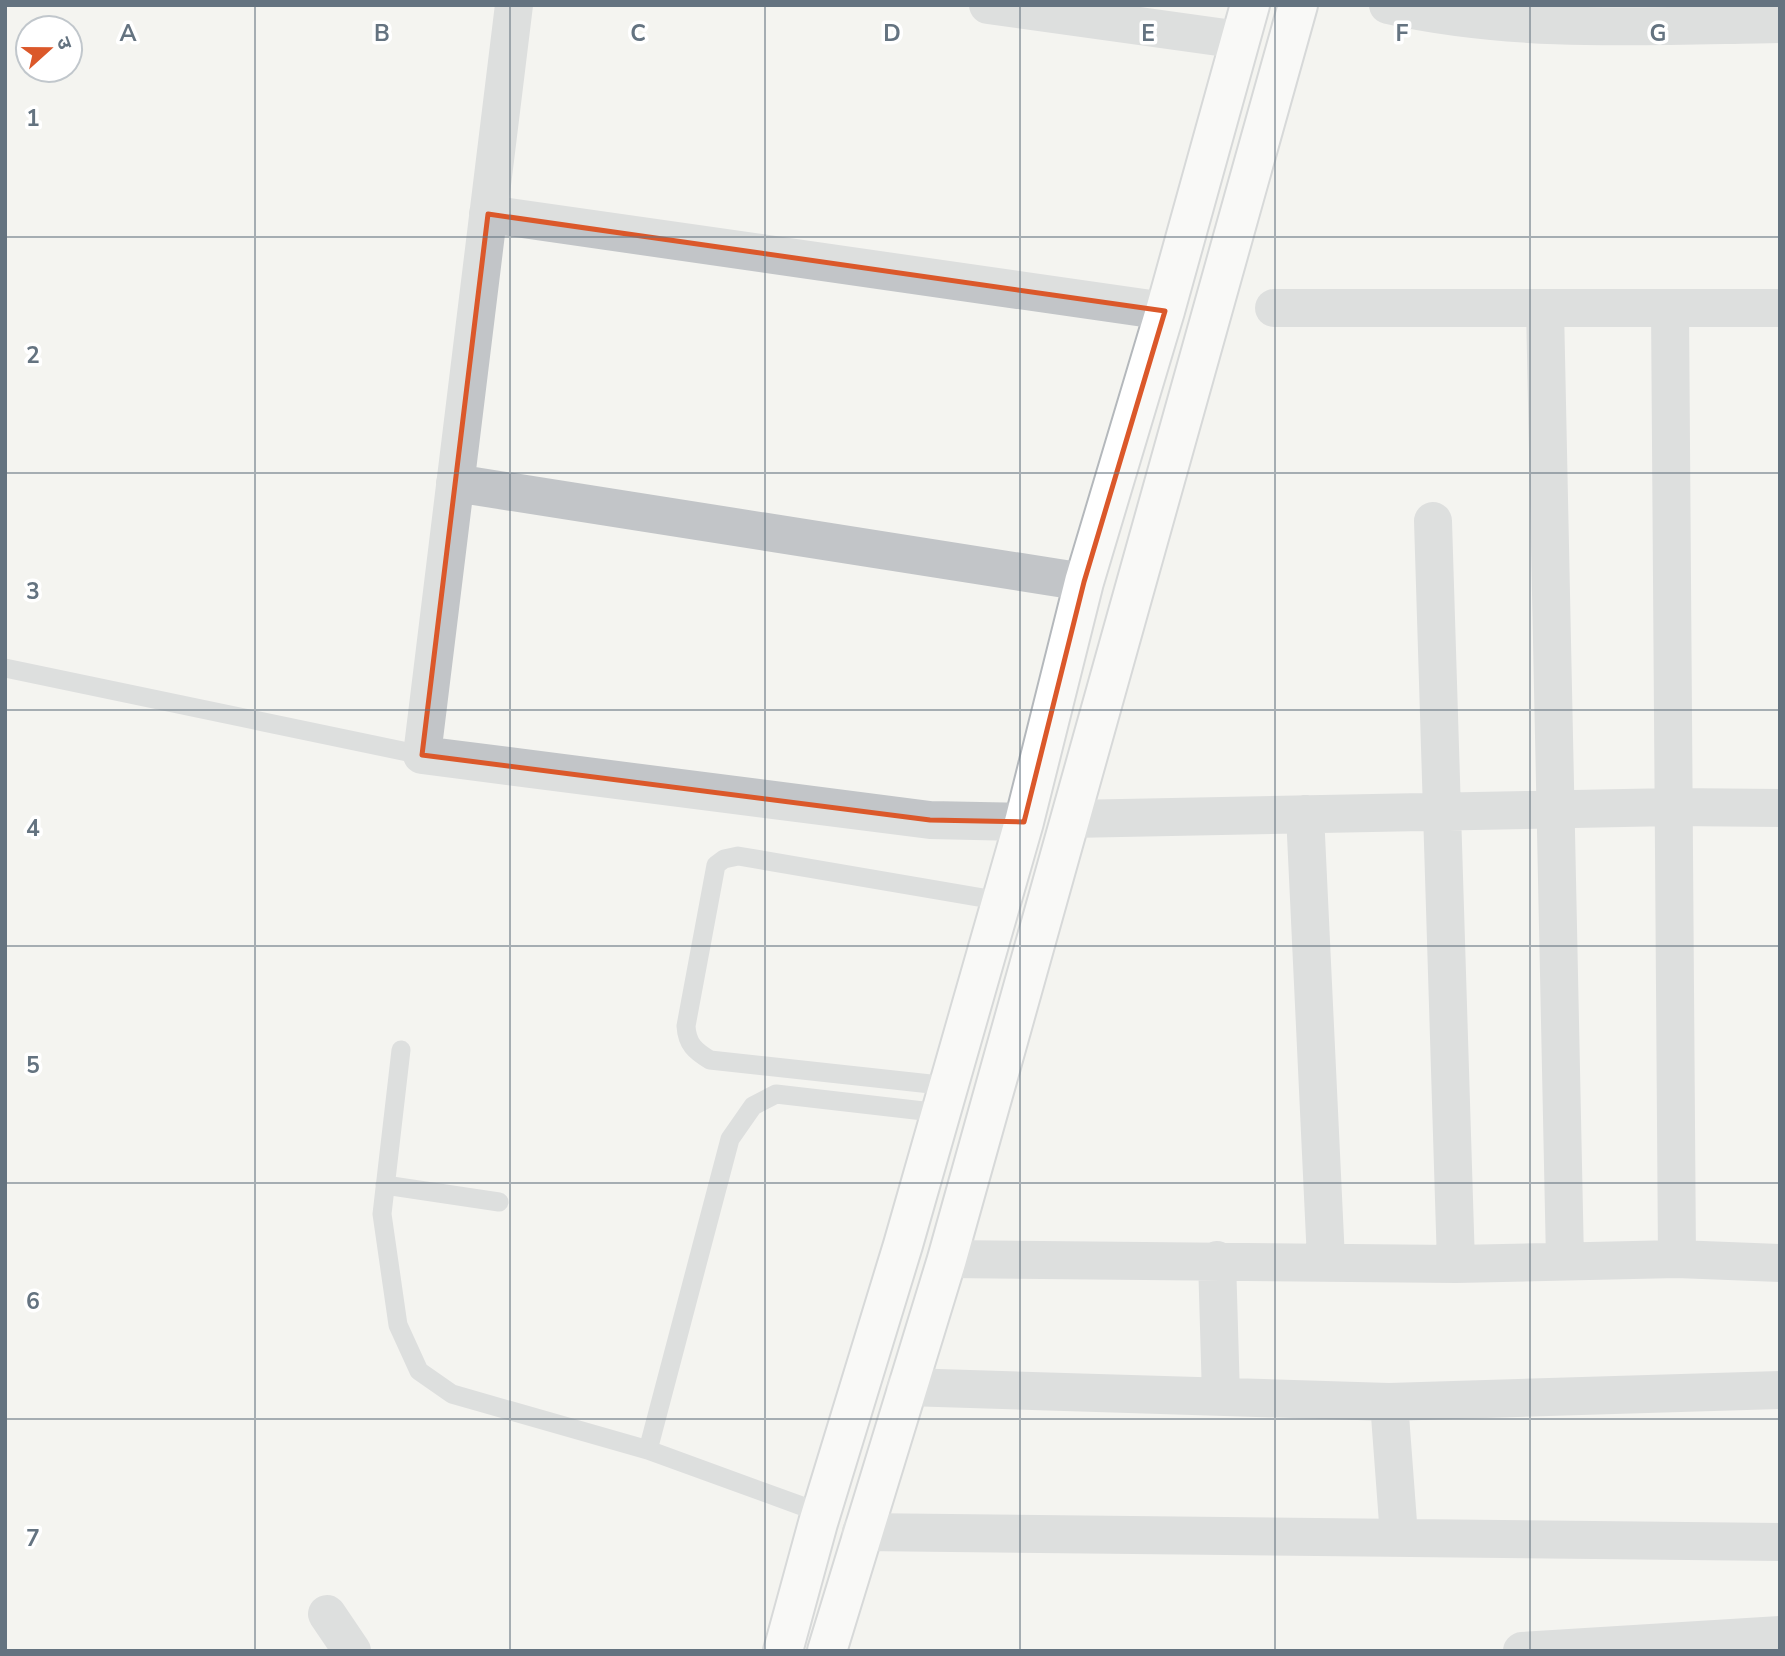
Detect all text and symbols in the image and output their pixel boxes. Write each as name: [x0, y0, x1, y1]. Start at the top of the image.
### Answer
north arrow: [14, 14, 84, 84]
text: A: [119, 18, 137, 49]
text: B: [374, 18, 390, 49]
text: C: [630, 18, 646, 49]
text: D: [883, 18, 901, 49]
text: E: [1141, 18, 1155, 49]
text: F: [1396, 18, 1409, 49]
text: G: [1650, 18, 1666, 49]
text: उ: [50, 33, 78, 54]
text: 1: [26, 103, 40, 134]
text: 2: [26, 340, 40, 371]
text: 3: [26, 576, 40, 607]
text: 4: [26, 813, 40, 844]
text: 5: [26, 1050, 40, 1081]
text: 6: [26, 1286, 40, 1317]
text: 7: [26, 1523, 40, 1554]

